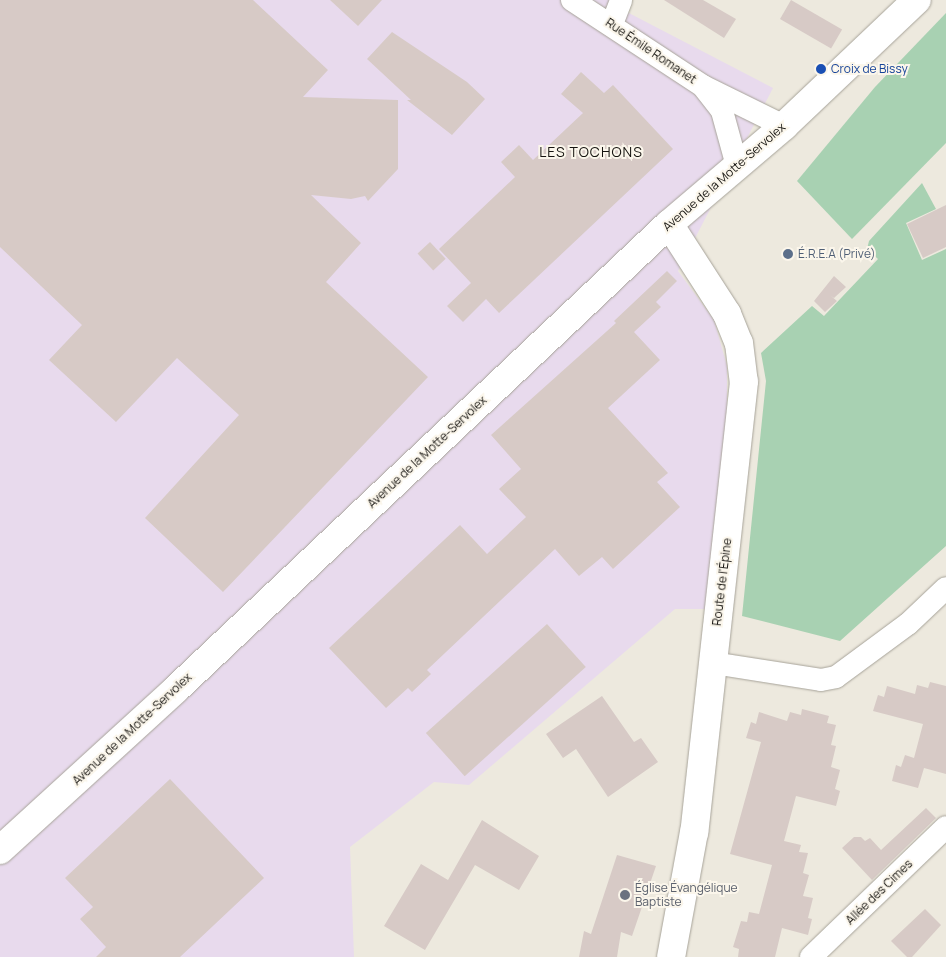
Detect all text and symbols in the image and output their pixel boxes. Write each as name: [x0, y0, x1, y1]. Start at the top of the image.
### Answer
street label: Rue Émile Romanet: [603, 15, 699, 87]
place label: Croix de Bissy: [831, 62, 908, 76]
marker: Croix de Bissy: [815, 63, 827, 75]
street label: Avenue de la Motte-Servolex: [660, 120, 788, 234]
district label: LES TOCHONS: [538, 144, 644, 160]
place label: É.R.E.A (Privé): [798, 247, 876, 261]
marker: É.R.E.A (Privé): [782, 248, 794, 260]
street label: Avenue de la Motte-Servolex: [364, 393, 490, 511]
street label: Route de l'Épine: [709, 537, 735, 627]
street label: Avenue de la Motte-Servolex: [69, 670, 195, 788]
street label: Allée des Cimes: [843, 857, 915, 927]
place label: Église Évangélique Baptiste: [635, 881, 738, 909]
marker: Église Évangélique Baptiste: [619, 889, 631, 901]

